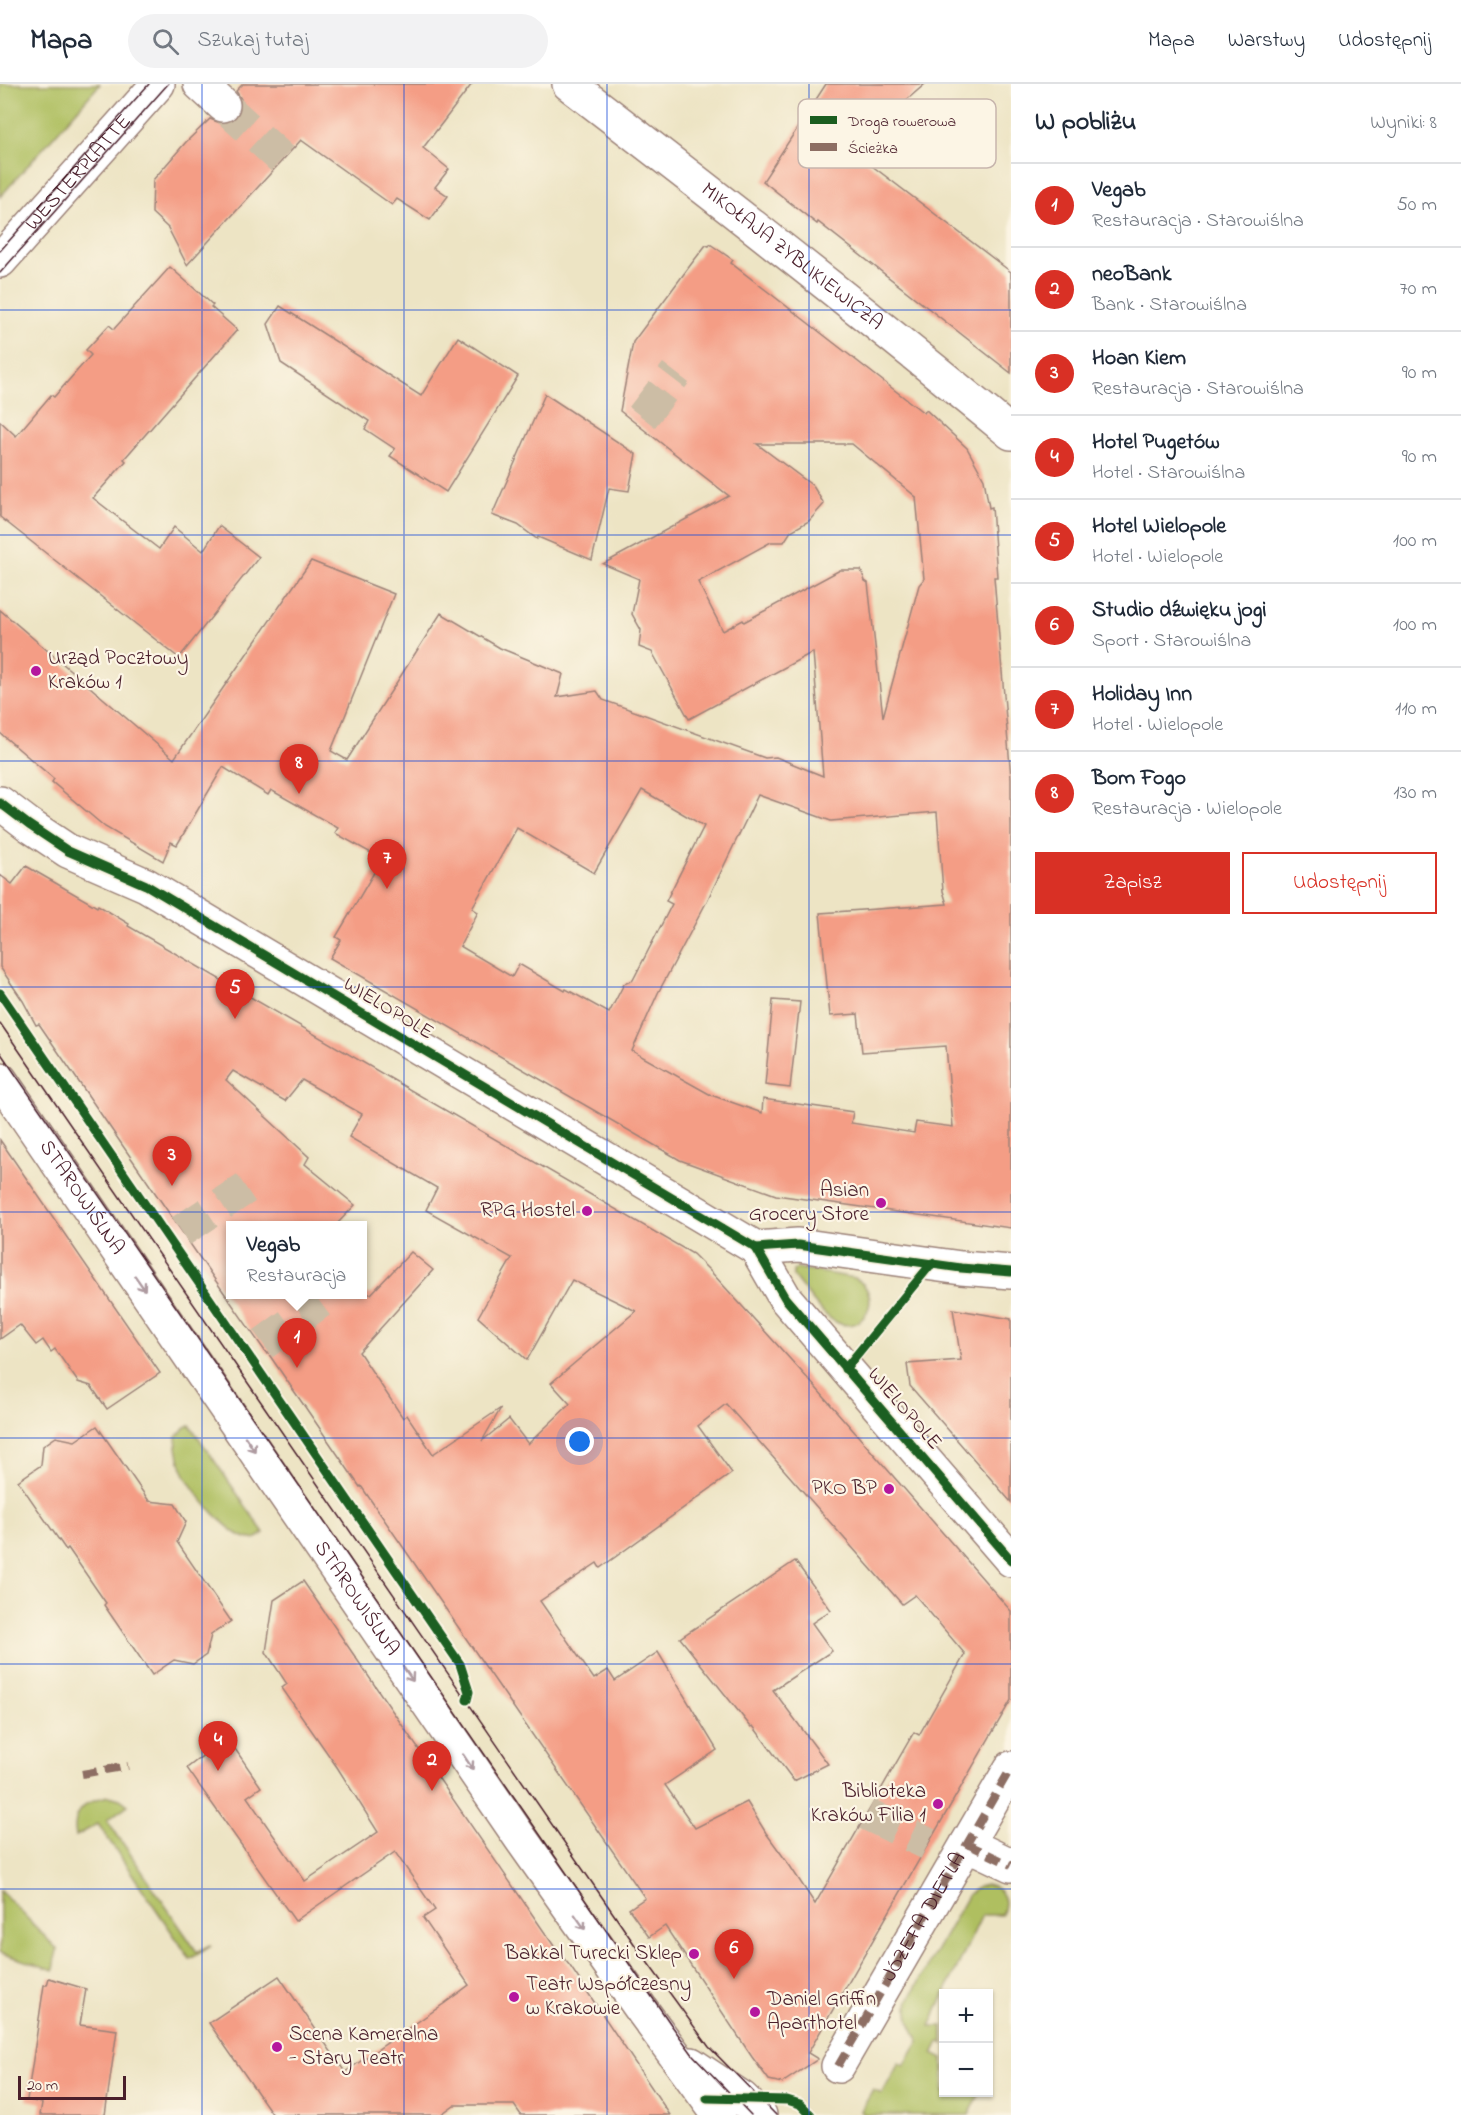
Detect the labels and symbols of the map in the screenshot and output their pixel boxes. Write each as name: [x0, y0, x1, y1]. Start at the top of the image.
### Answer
legend: [798, 99, 996, 168]
street label: WESTERPLATTE: [18, 108, 139, 238]
text: Droga rowerowa: [847, 110, 956, 134]
text: Ścieżka: [848, 137, 898, 161]
street label: MIKOŁAJA ZYBLIKIEWICZA: [694, 176, 889, 338]
place label: Urząd Pocztowy Kraków 1: [48, 644, 188, 698]
marker: Urząd Pocztowy Kraków 1: [29, 664, 43, 678]
pin: 8: [280, 744, 318, 794]
pin: 7: [368, 840, 406, 889]
pin: 5: [216, 970, 254, 1019]
street label: WIELOPOLE: [337, 970, 439, 1048]
street label: STAROWIŚLNA: [31, 1134, 132, 1261]
pin: 3: [152, 1136, 192, 1186]
place label: Asian Grocery Store: [749, 1176, 870, 1232]
place label: RPG Hostel: [480, 1196, 575, 1226]
marker: Asian Grocery Store: [874, 1196, 888, 1210]
marker: RPG Hostel: [580, 1204, 594, 1218]
one-way arrow: [134, 1274, 146, 1291]
pin: 1: [278, 1318, 316, 1368]
street label: WIELOPOLE: [860, 1361, 948, 1457]
your location: [565, 1427, 594, 1456]
one-way arrow: [244, 1435, 256, 1451]
place label: PKO BP: [812, 1474, 877, 1504]
marker: PKO BP: [882, 1482, 896, 1496]
street label: STAROWIŚLNA: [306, 1535, 406, 1662]
one-way arrow: [402, 1665, 414, 1681]
pin: 4: [198, 1722, 238, 1771]
pin: 2: [412, 1742, 452, 1791]
one-way arrow: [462, 1753, 475, 1770]
place label: Biblioteka Kraków Filia 1: [811, 1777, 926, 1831]
marker: Biblioteka Kraków Filia 1: [931, 1797, 945, 1811]
street label: JÓZEFA DIETLA: [875, 1847, 974, 1988]
one-way arrow: [574, 1913, 586, 1929]
pin: 6: [714, 1930, 754, 1979]
place label: Bakkal Turecki Sklep: [504, 1939, 682, 1969]
marker: Bakkal Turecki Sklep: [687, 1947, 701, 1961]
place label: Teatr Współczesny w Krakowie: [526, 1970, 691, 2024]
place label: Daniel Griffin Aparthotel: [766, 1985, 876, 2039]
marker: Teatr Współczesny w Krakowie: [507, 1990, 521, 2004]
marker: Daniel Griffin Aparthotel: [748, 2005, 762, 2019]
place label: Scena Kameralna - Stary Teatr: [289, 2020, 438, 2076]
marker: Scena Kameralna - Stary Teatr: [270, 2040, 284, 2054]
scale bar: [18, 2073, 126, 2100]

